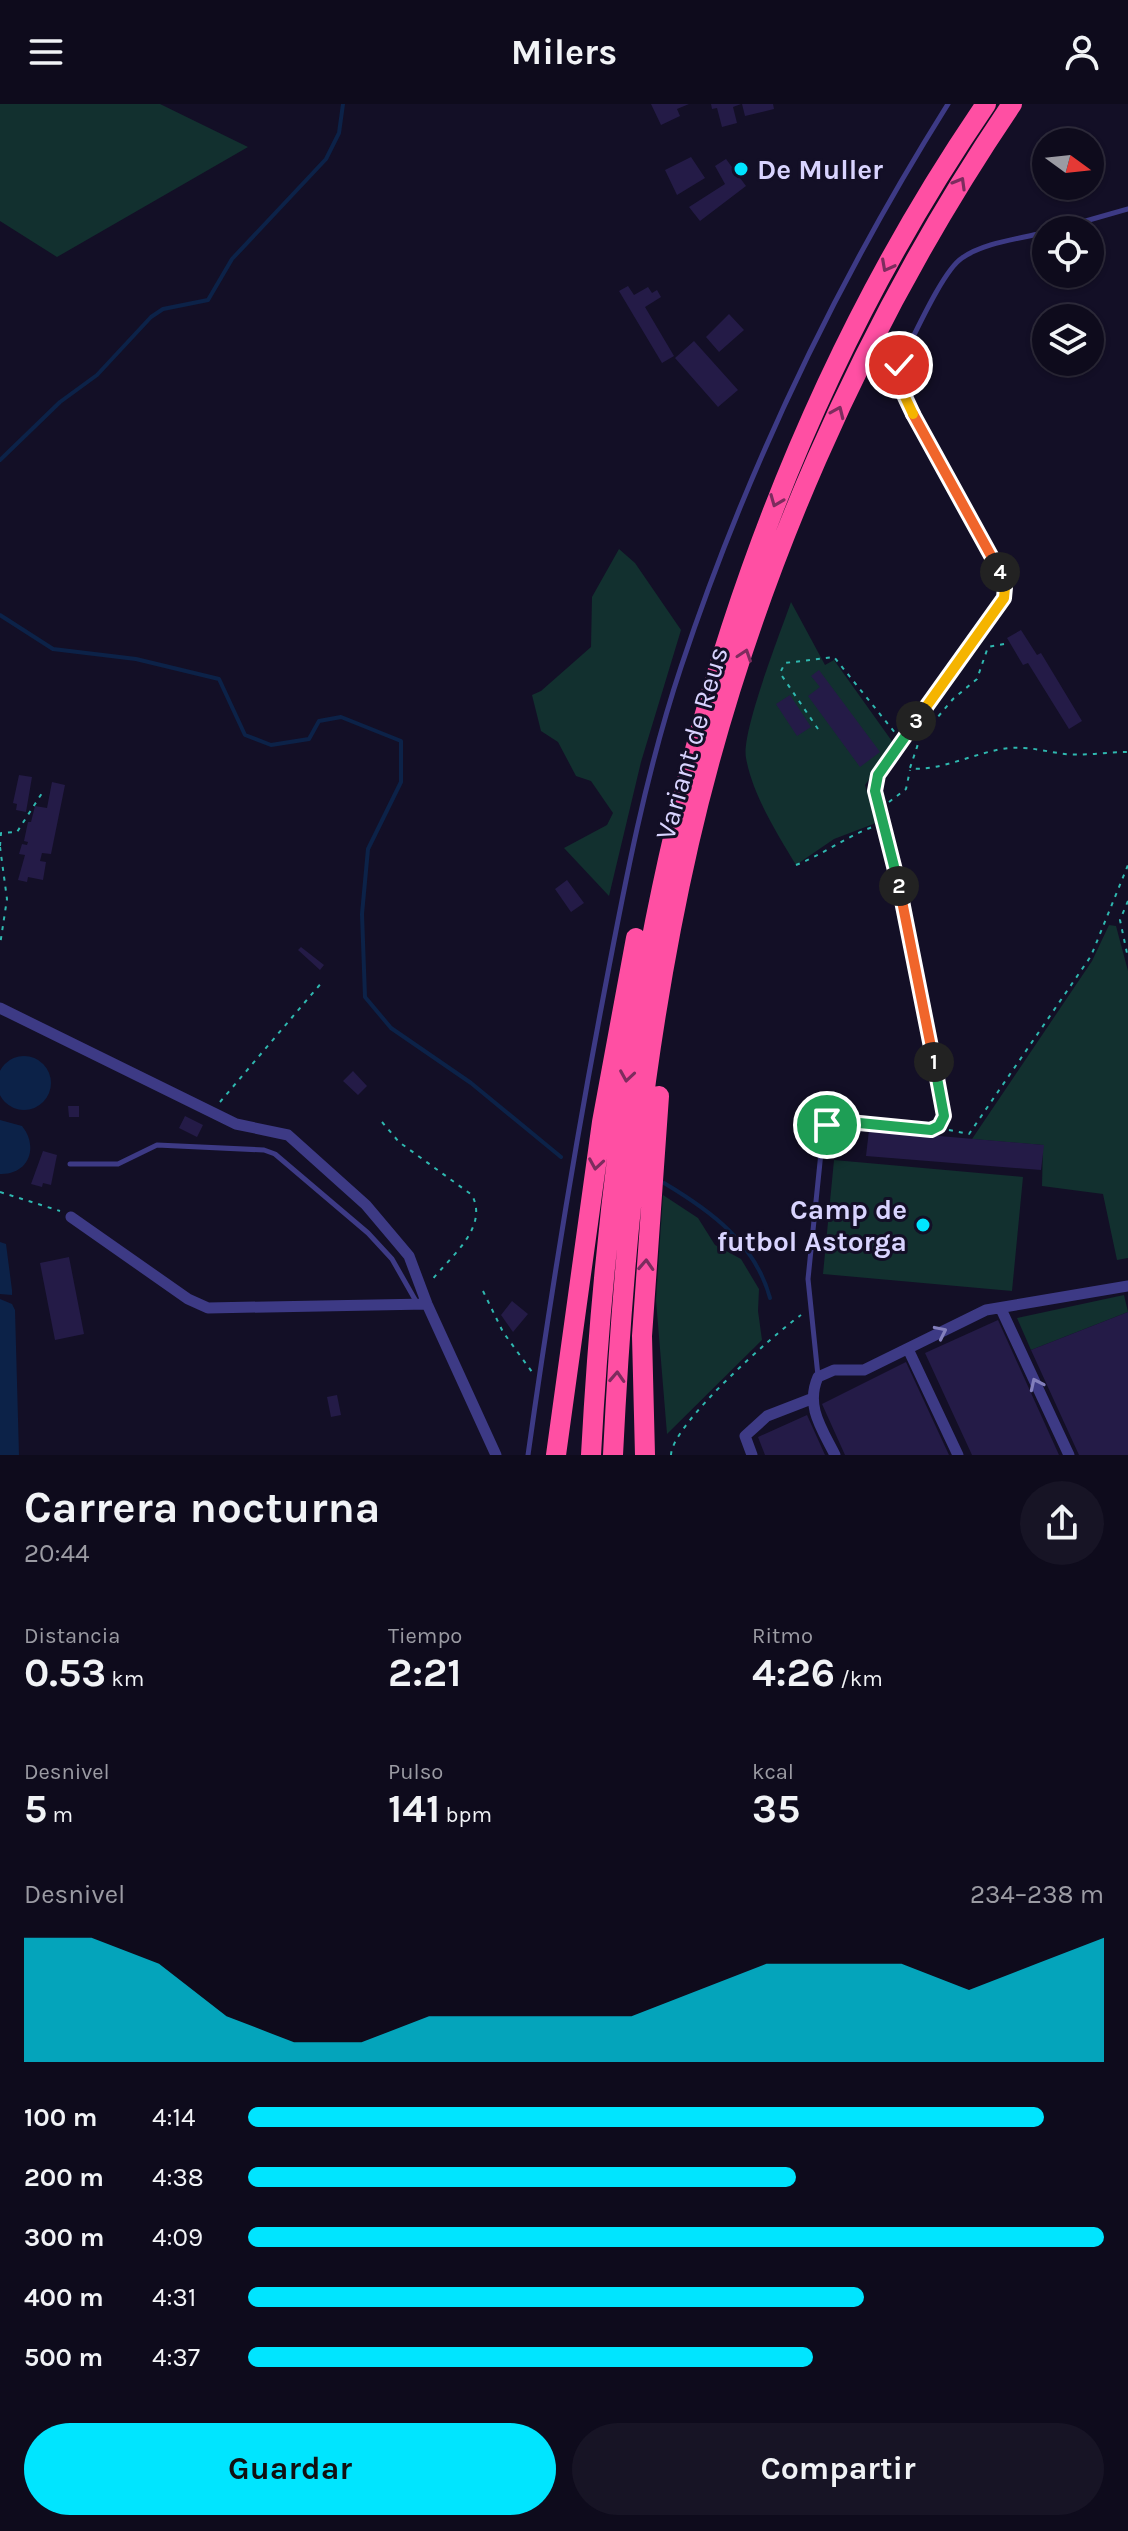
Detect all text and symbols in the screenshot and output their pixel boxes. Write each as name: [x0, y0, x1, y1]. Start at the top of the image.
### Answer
icon: menu: [24, 30, 68, 74]
icon: person: [1060, 30, 1104, 74]
text: Milers: [511, 31, 617, 73]
north arrow: [1032, 128, 1104, 200]
map controls: [1032, 128, 1104, 376]
place label: De Muller: [757, 153, 883, 186]
marker: De Muller: [732, 160, 750, 178]
one-way arrow: [950, 177, 966, 192]
button: locate: [1032, 216, 1104, 288]
one-way arrow: [882, 258, 897, 272]
button: layers: [1032, 304, 1104, 376]
pin: [865, 331, 933, 399]
icon: check: [877, 343, 921, 387]
one-way arrow: [828, 406, 844, 420]
one-way arrow: [770, 493, 786, 507]
pin: 4: [980, 552, 1020, 592]
text: 4: [993, 559, 1007, 585]
street label: Variant de Reus: [648, 643, 735, 843]
one-way arrow: [735, 648, 751, 662]
pin: 3: [896, 701, 936, 741]
text: 3: [909, 708, 923, 734]
pin: 2: [879, 866, 919, 906]
text: 2: [892, 873, 906, 899]
pin: 1: [914, 1042, 954, 1082]
text: 1: [930, 1049, 938, 1075]
one-way arrow: [619, 1070, 636, 1083]
pin: [793, 1091, 861, 1159]
icon: arrive: [805, 1103, 849, 1147]
one-way arrow: [588, 1158, 605, 1171]
place label: Camp de futbol Astorga: [717, 1193, 907, 1258]
marker: Camp de futbol Astorga: [914, 1216, 932, 1234]
one-way arrow: [637, 1258, 654, 1271]
one-way arrow: [933, 1326, 948, 1342]
one-way arrow: [608, 1370, 625, 1383]
one-way arrow: [1030, 1378, 1046, 1393]
button: share: [1020, 1481, 1104, 1565]
text: Carrera nocturna: [24, 1482, 381, 1533]
text: 20:44: [24, 1538, 90, 1569]
text: Distancia: [24, 1623, 120, 1649]
text: Tiempo: [388, 1623, 462, 1649]
text: Ritmo: [752, 1623, 813, 1649]
text: 0.53: [24, 1649, 106, 1696]
text: 2:21: [388, 1649, 461, 1696]
text: 4:26: [752, 1649, 835, 1696]
text: km: [106, 1666, 144, 1692]
text: /km: [835, 1666, 883, 1692]
text: Desnivel: [24, 1759, 110, 1785]
text: Pulso: [388, 1759, 443, 1785]
text: kcal: [752, 1759, 794, 1785]
text: 5: [24, 1785, 47, 1832]
text: 141: [388, 1785, 440, 1832]
text: 35: [752, 1785, 800, 1832]
text: m: [47, 1802, 73, 1828]
text: bpm: [440, 1802, 492, 1828]
text: Desnivel: [24, 1879, 125, 1910]
text: 234–238 m: [970, 1879, 1104, 1910]
text: 100 m: [24, 2102, 97, 2133]
text: 4:14: [152, 2102, 196, 2133]
text: 200 m: [24, 2162, 104, 2193]
text: 4:38: [152, 2162, 204, 2193]
text: 300 m: [24, 2222, 104, 2253]
text: 4:09: [152, 2222, 203, 2253]
text: 400 m: [24, 2282, 104, 2313]
text: 4:31: [152, 2282, 196, 2313]
text: 500 m: [24, 2342, 103, 2373]
text: 4:37: [152, 2342, 200, 2373]
button: Guardar: [24, 2423, 556, 2515]
button: Compartir: [572, 2423, 1104, 2515]

